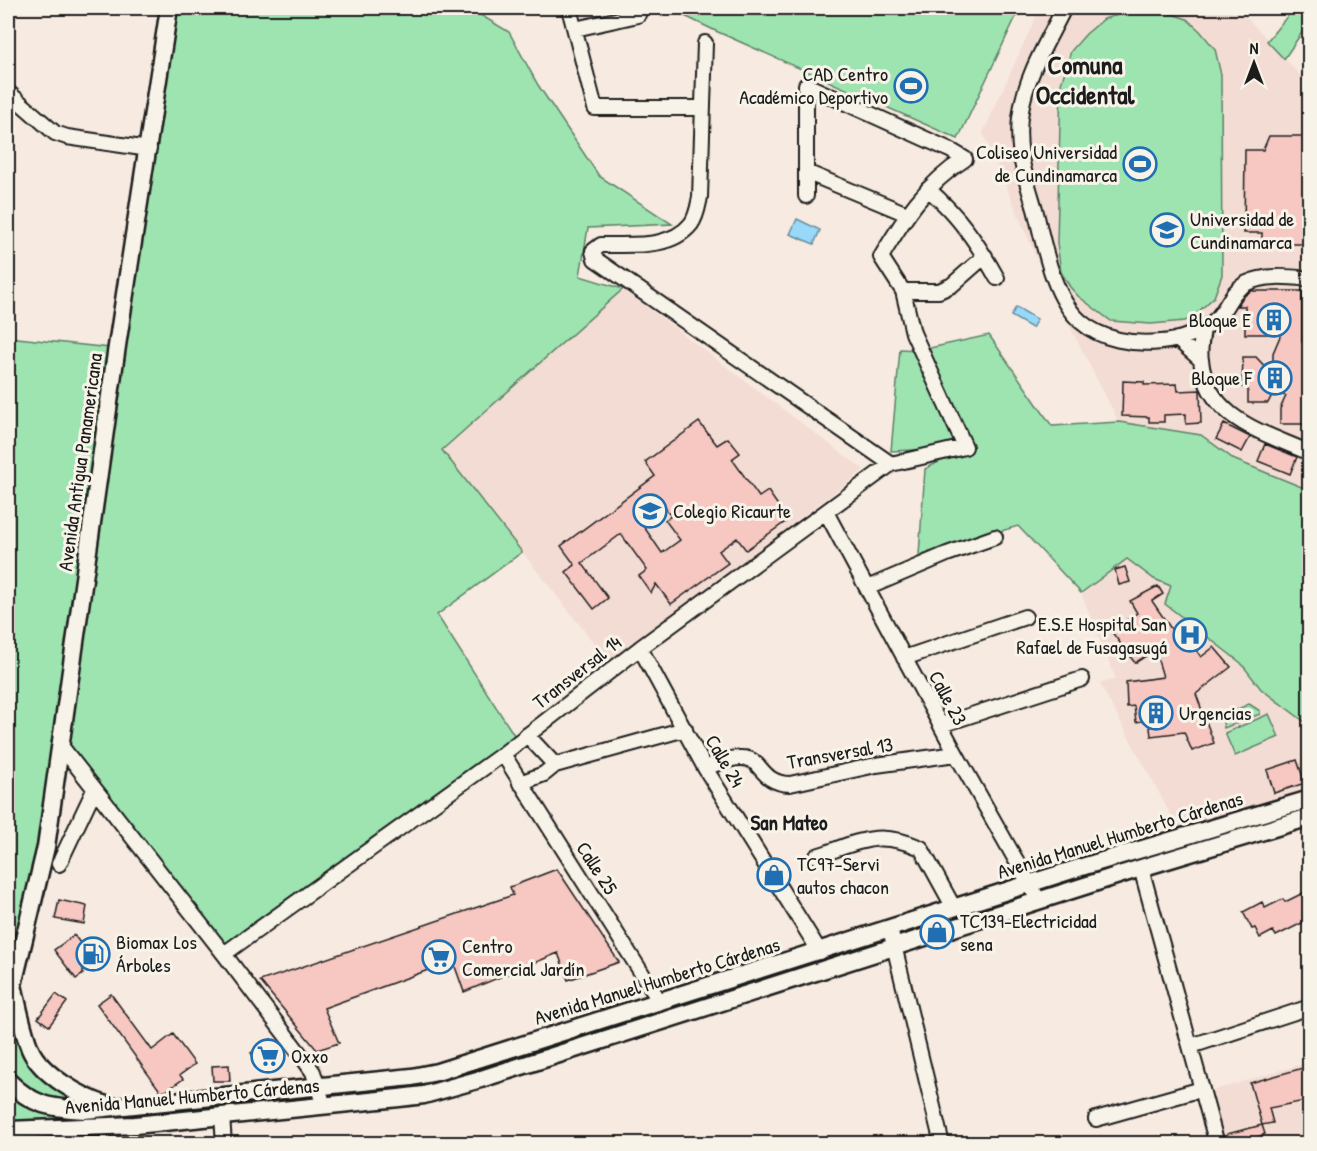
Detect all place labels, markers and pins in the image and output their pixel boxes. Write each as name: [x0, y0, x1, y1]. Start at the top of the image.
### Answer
place label: CAD Centro Académico Deportivo: [739, 60, 888, 110]
sports icon: CAD Centro Académico Deportivo: [893, 68, 929, 104]
place label: Coliseo Universidad de Cundinamarca: [976, 138, 1117, 188]
sports icon: Coliseo Universidad de Cundinamarca: [1122, 146, 1158, 182]
place label: Universidad de Cundinamarca: [1190, 205, 1294, 255]
school or university icon: Universidad de Cundinamarca: [1149, 212, 1185, 248]
building icon: Bloque E: [1256, 302, 1292, 338]
place label: Bloque E: [1189, 306, 1251, 333]
building icon: Bloque F: [1257, 360, 1293, 396]
place label: Bloque F: [1191, 364, 1252, 391]
school or university icon: Colegio Ricaurte: [632, 493, 668, 529]
place label: Colegio Ricaurte: [673, 497, 791, 524]
place label: E.S.E Hospital San Rafael de Fusagasugá: [1017, 610, 1167, 660]
hospital icon: E.S.E Hospital San Rafael de Fusagasugá: [1172, 617, 1208, 653]
building icon: Urgencias: [1138, 695, 1174, 731]
place label: Urgencias: [1179, 699, 1252, 726]
place label: TC97-Servi autos chacon: [797, 850, 889, 900]
shop icon: TC97-Servi autos chacon: [756, 857, 792, 893]
place label: TC139-Electricidad sena: [960, 907, 1097, 957]
shop icon: TC139-Electricidad sena: [919, 914, 955, 950]
place label: Biomax Los Árboles: [116, 928, 197, 978]
place label: Centro Comercial Jardín: [462, 932, 585, 982]
fuel station icon: Biomax Los Árboles: [75, 936, 111, 972]
supermarket icon: Centro Comercial Jardín: [421, 939, 457, 975]
supermarket icon: Oxxo: [250, 1038, 286, 1074]
place label: Oxxo: [291, 1042, 328, 1069]

